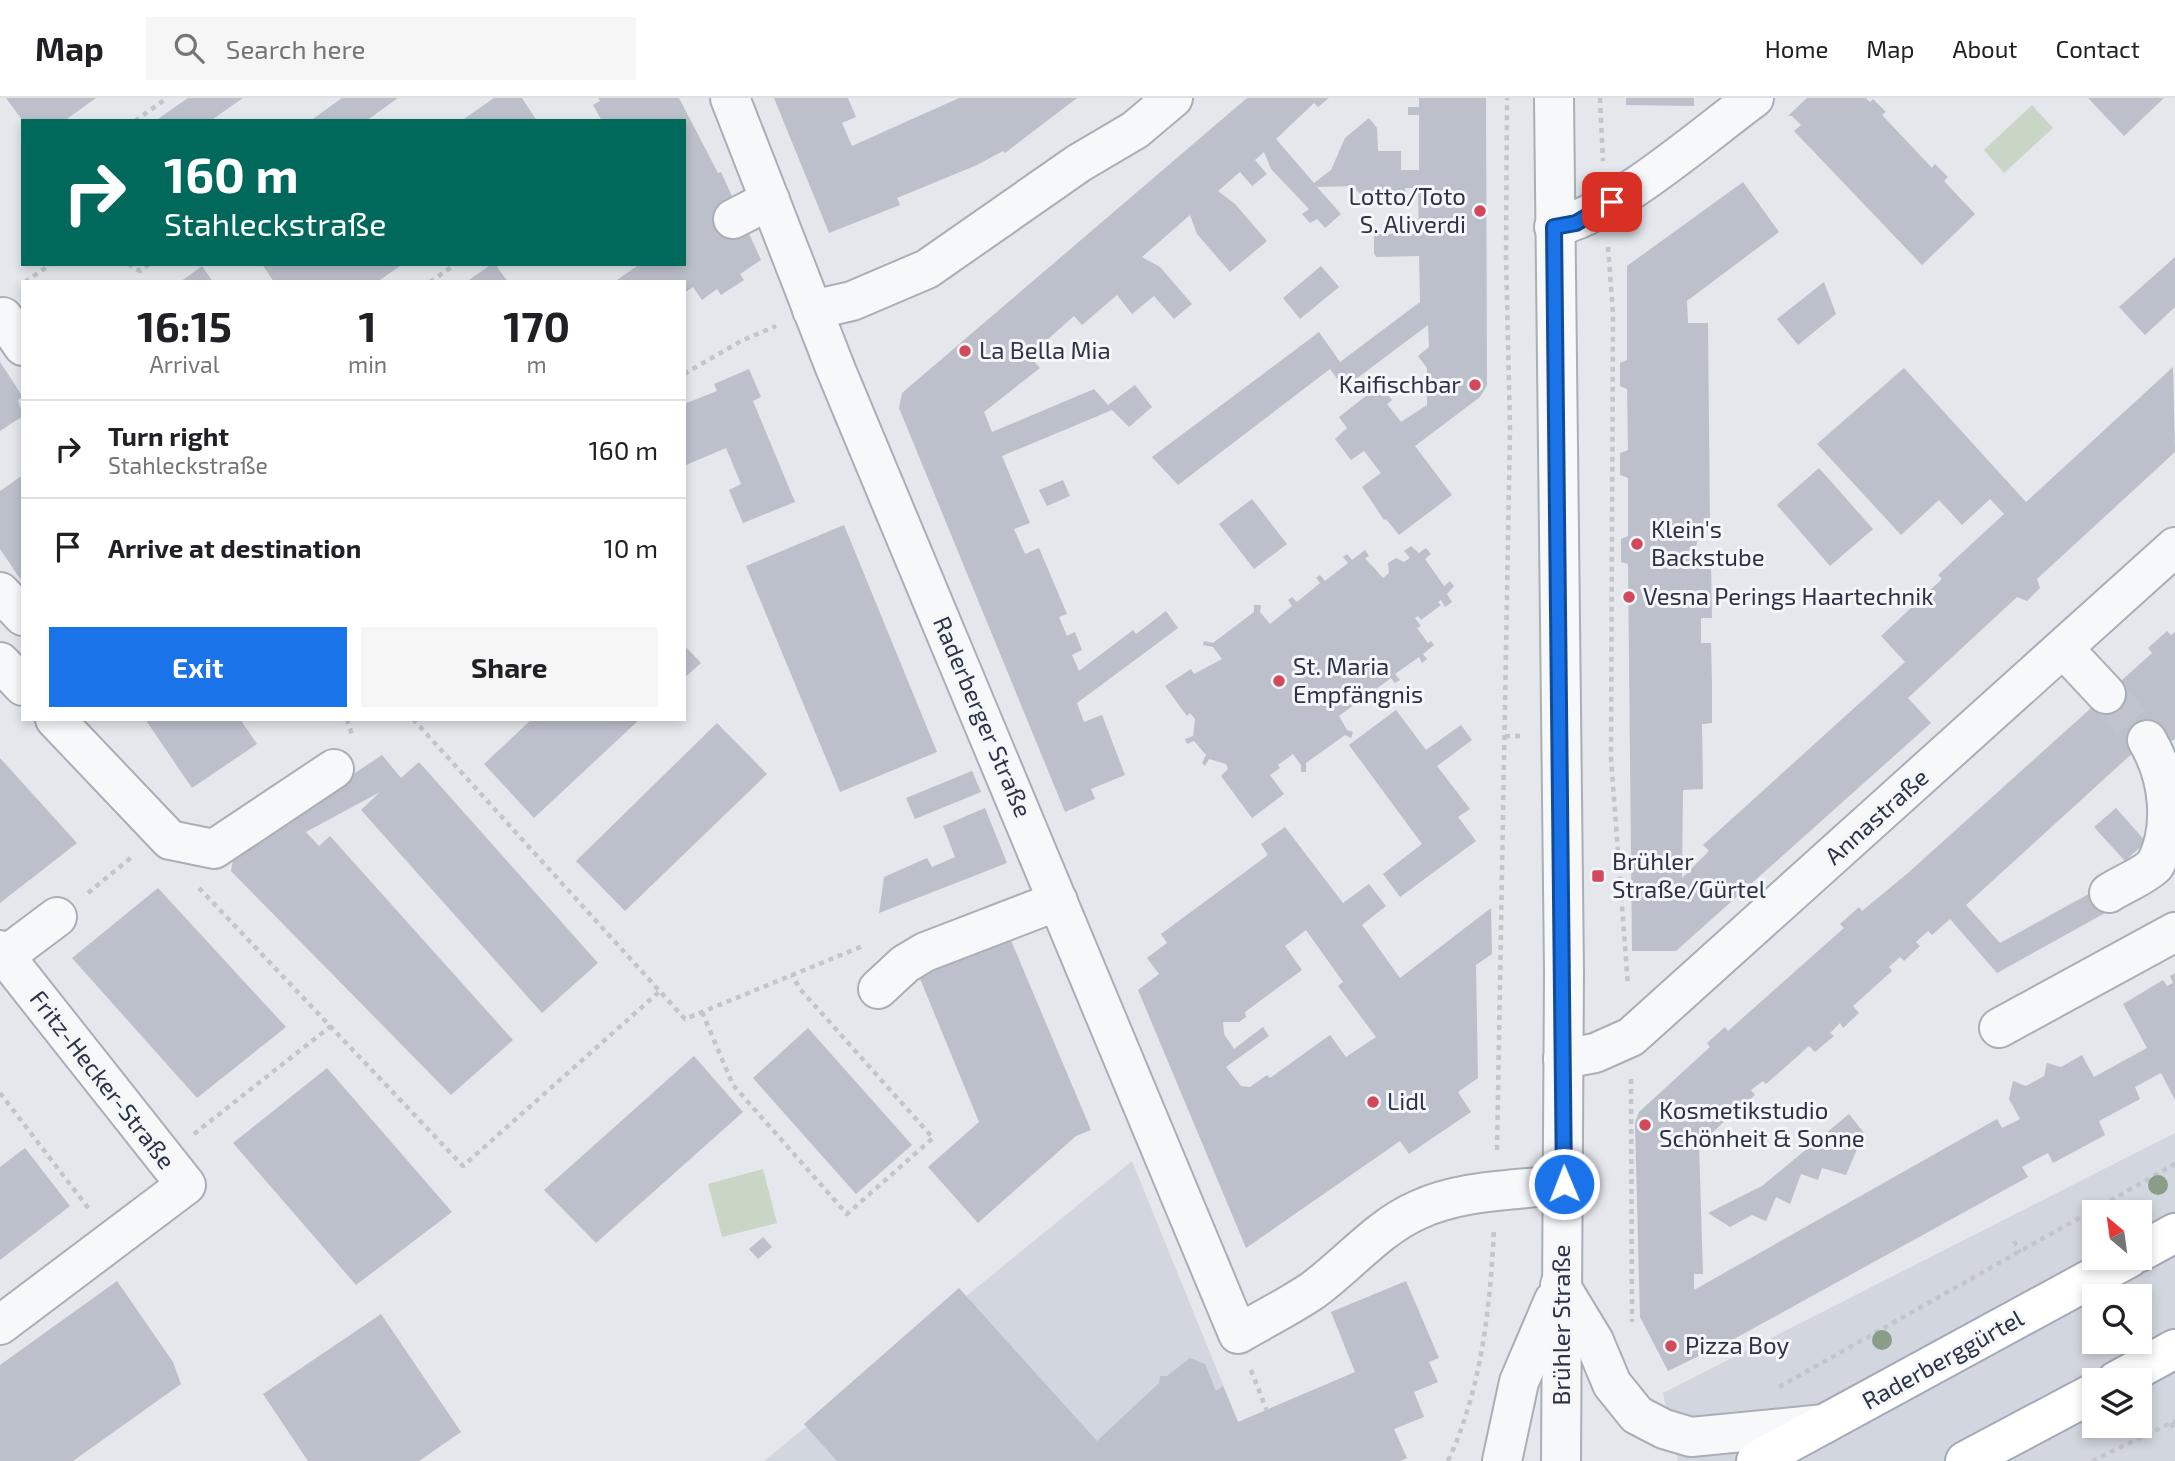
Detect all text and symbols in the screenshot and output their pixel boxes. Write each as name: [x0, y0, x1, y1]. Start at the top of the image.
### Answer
search box: [146, 17, 636, 80]
text: Map: [35, 28, 104, 68]
icon: search: [170, 29, 208, 67]
text: Search here: [226, 33, 365, 64]
text: Home: [1765, 34, 1828, 63]
text: Map: [1866, 34, 1914, 63]
text: About: [1952, 34, 2018, 63]
text: Contact: [2056, 34, 2140, 63]
text: 160 m: [164, 144, 299, 203]
icon: right: [49, 147, 140, 238]
pin: [1582, 172, 1642, 232]
place label: Lotto/Toto S. Aliverdi: [1349, 181, 1466, 238]
icon: arrive: [1593, 183, 1631, 221]
marker: Lotto/Toto S. Aliverdi: [1472, 203, 1488, 219]
text: Stahleckstraße: [164, 204, 386, 242]
text: 16:15: [137, 300, 232, 350]
text: 1: [359, 300, 377, 350]
text: 170: [503, 300, 570, 350]
place label: La Bella Mia: [979, 335, 1111, 364]
marker: La Bella Mia: [957, 343, 973, 359]
text: Arrival: [149, 350, 219, 378]
text: min: [348, 350, 387, 378]
text: m: [527, 350, 547, 378]
place label: Kaifischbar: [1339, 369, 1461, 398]
marker: Kaifischbar: [1467, 377, 1483, 393]
text: Turn right: [108, 420, 229, 451]
icon: right: [49, 430, 87, 468]
text: 160 m: [589, 434, 658, 465]
text: Stahleckstraße: [108, 451, 268, 479]
place label: Klein's Backstube: [1651, 514, 1765, 571]
icon: arrive: [49, 528, 87, 566]
text: Arrive at destination: [108, 532, 361, 563]
text: 10 m: [603, 532, 658, 563]
marker: Klein's Backstube: [1629, 536, 1645, 552]
place label: Vesna Perings Haartechnik: [1643, 581, 1933, 610]
marker: Vesna Perings Haartechnik: [1621, 589, 1637, 605]
street label: Raderberger Straße: [928, 612, 1039, 821]
button: Exit: [49, 627, 347, 707]
button: Share: [361, 627, 658, 707]
place label: St. Maria Empfängnis: [1293, 651, 1423, 708]
marker: St. Maria Empfängnis: [1271, 673, 1287, 689]
street label: Annastraße: [1818, 762, 1934, 870]
place label: Brühler Straße/Gürtel: [1612, 846, 1766, 903]
marker: Brühler Straße/Gürtel: [1590, 868, 1606, 884]
street label: Fritz-Hecker-Straße: [24, 984, 182, 1174]
place label: Lidl: [1387, 1086, 1426, 1115]
marker: Lidl: [1365, 1094, 1381, 1110]
place label: Kosmetikstudio Schönheit & Sonne: [1659, 1095, 1865, 1152]
marker: Kosmetikstudio Schönheit & Sonne: [1637, 1117, 1653, 1133]
position arrow: [1527, 1147, 1601, 1221]
north arrow: [2082, 1200, 2152, 1270]
map controls: [2082, 1200, 2152, 1438]
street label: Brühler Straße: [1546, 1245, 1575, 1405]
button: search: [2082, 1284, 2152, 1354]
street label: Raderberggürtel: [1857, 1302, 2028, 1415]
place label: Pizza Boy: [1685, 1330, 1789, 1359]
marker: Pizza Boy: [1663, 1338, 1679, 1354]
button: layers: [2082, 1368, 2152, 1438]

